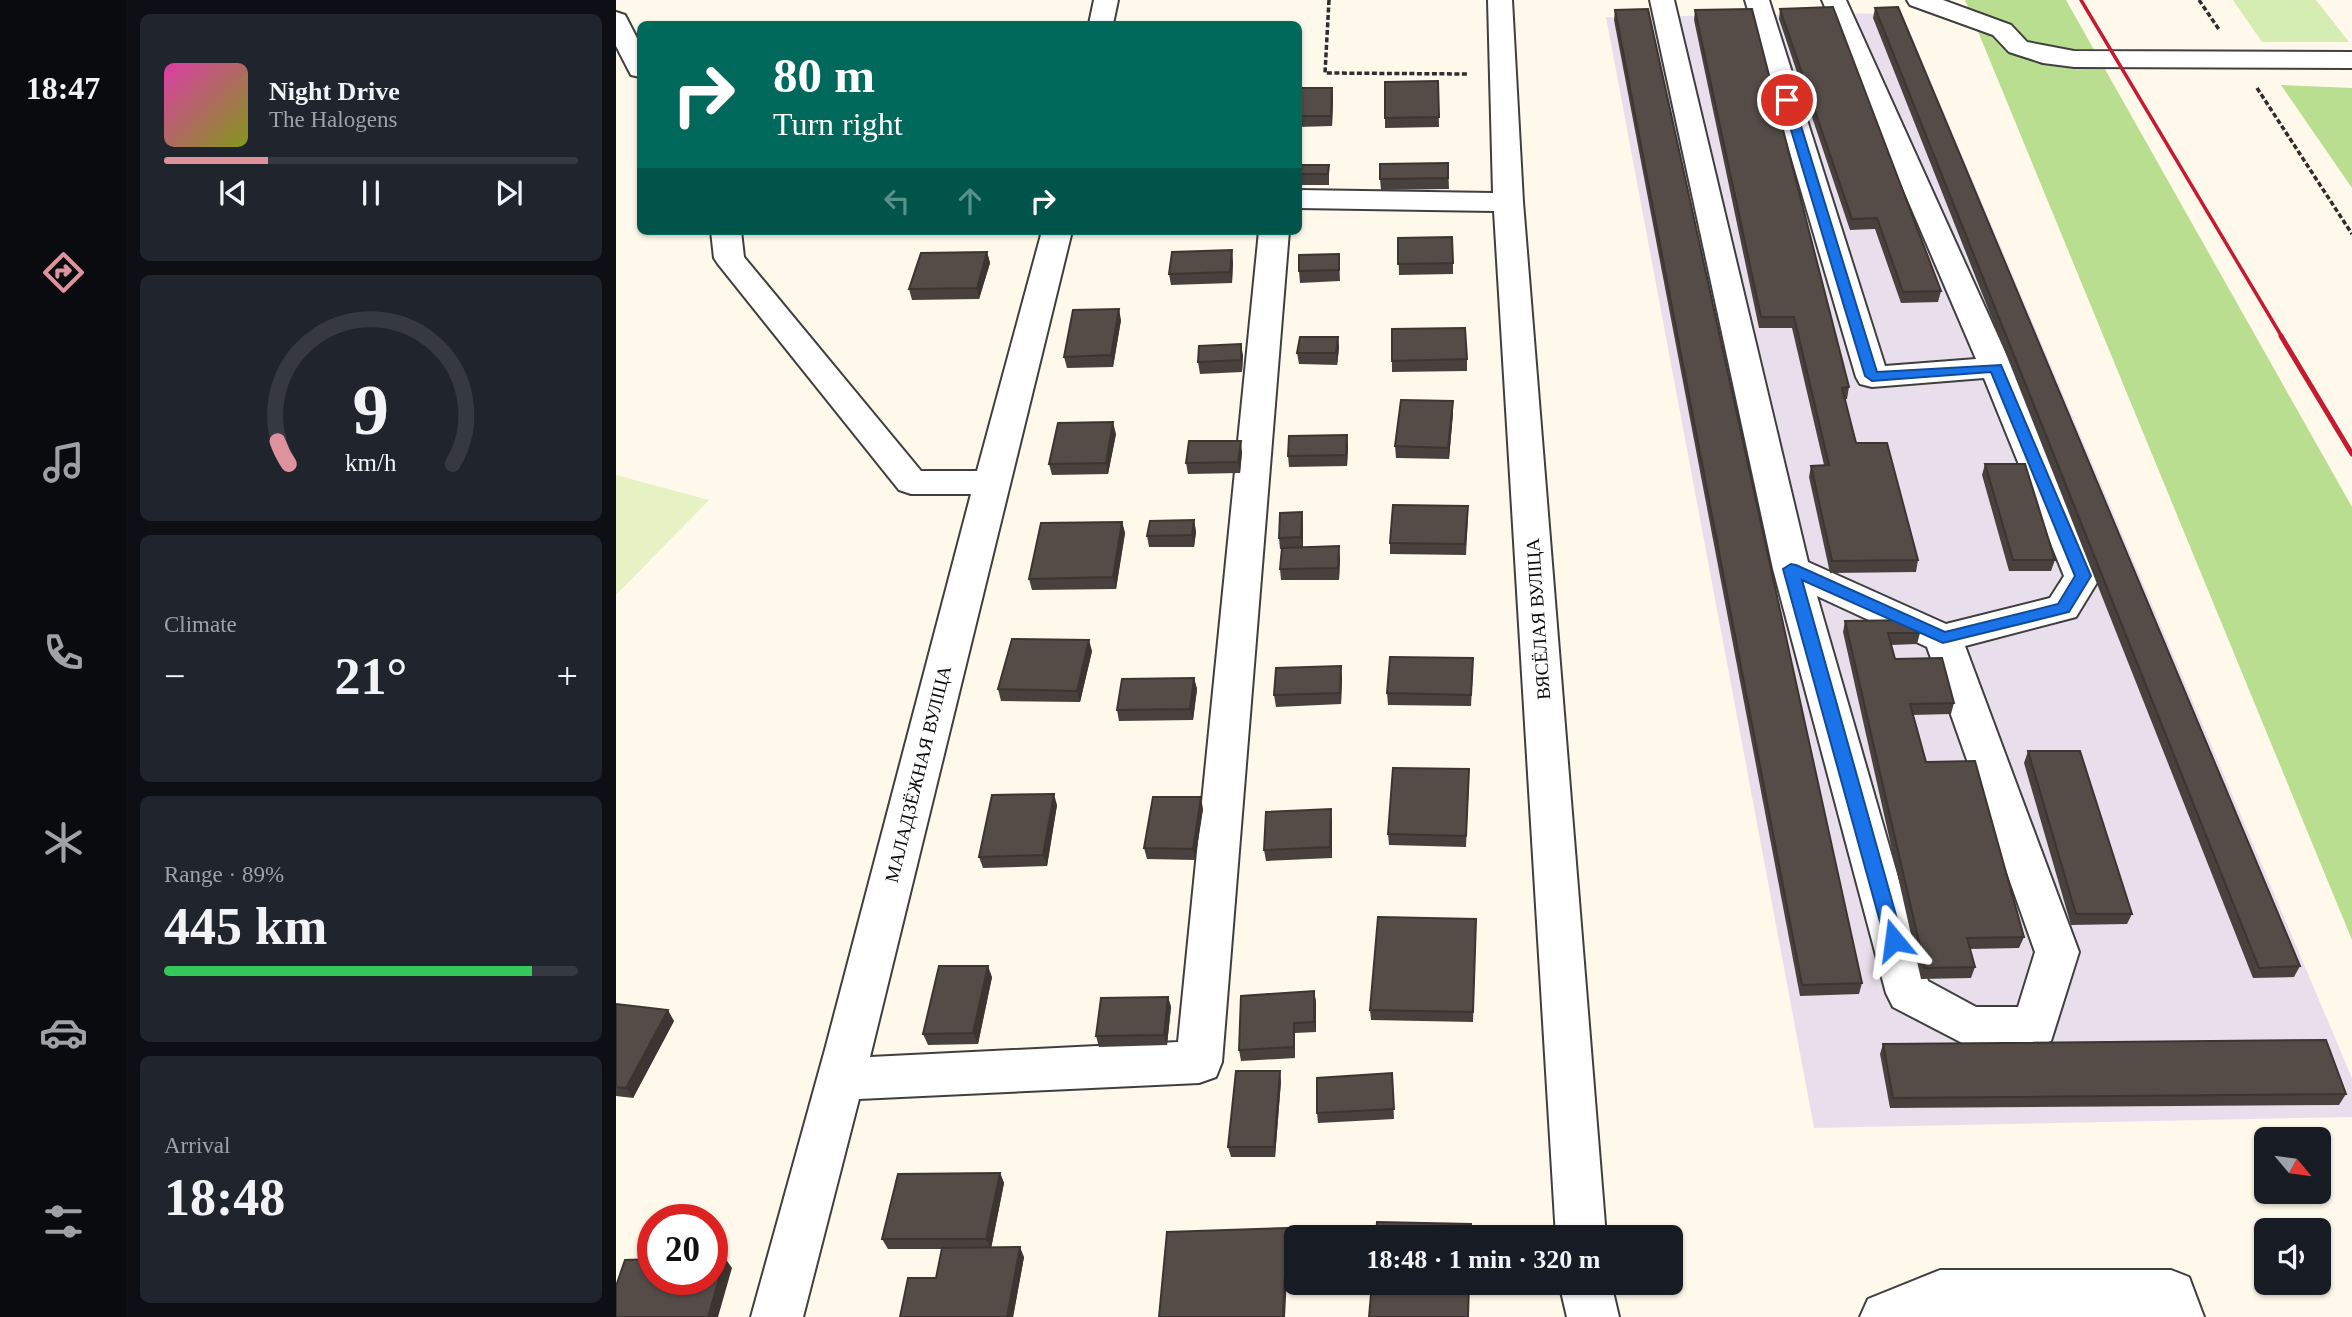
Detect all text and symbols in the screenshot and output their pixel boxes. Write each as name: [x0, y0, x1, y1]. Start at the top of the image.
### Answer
text: 80 m: [773, 48, 875, 103]
icon: right: [658, 49, 749, 140]
text: 18:47: [26, 70, 100, 106]
pin: [1757, 70, 1817, 130]
text: Night Drive: [269, 77, 400, 106]
icon: arrive: [1768, 81, 1806, 119]
text: Turn right: [773, 106, 903, 142]
text: The Halogens: [269, 107, 397, 132]
icon: previous: [214, 174, 252, 212]
icon: pause: [352, 174, 390, 212]
icon: next: [490, 174, 528, 212]
icon: left: [878, 182, 916, 220]
icon: ahead: [951, 182, 989, 220]
icon: right: [1024, 182, 1062, 220]
icon: directions: [39, 248, 88, 297]
text: 9: [353, 369, 389, 450]
icon: music: [39, 438, 88, 487]
text: km/h: [345, 449, 397, 476]
street label: ВЯСЁЛАЯ ВУЛІЦА: [1522, 537, 1554, 700]
text: Climate: [164, 612, 237, 637]
icon: phone: [39, 628, 88, 677]
text: 21°: [335, 648, 407, 705]
text: −: [164, 655, 185, 697]
text: +: [557, 655, 578, 697]
street label: МАЛАДЗЁЖНАЯ ВУЛІЦА: [881, 663, 955, 885]
icon: climate: [39, 818, 88, 867]
text: Range · 89%: [164, 862, 284, 887]
text: 445 km: [164, 898, 327, 955]
position arrow: [1857, 903, 1931, 977]
icon: car: [39, 1008, 88, 1057]
north arrow: [2254, 1127, 2331, 1204]
map controls: [2254, 1127, 2331, 1295]
text: Arrival: [164, 1133, 230, 1158]
text: 18:48: [164, 1169, 285, 1226]
icon: filters: [39, 1197, 88, 1246]
speed limit sign: 20: [637, 1204, 728, 1295]
button: sound: [2254, 1218, 2331, 1295]
text: 18:48 · 1 min · 320 m: [1367, 1245, 1601, 1274]

